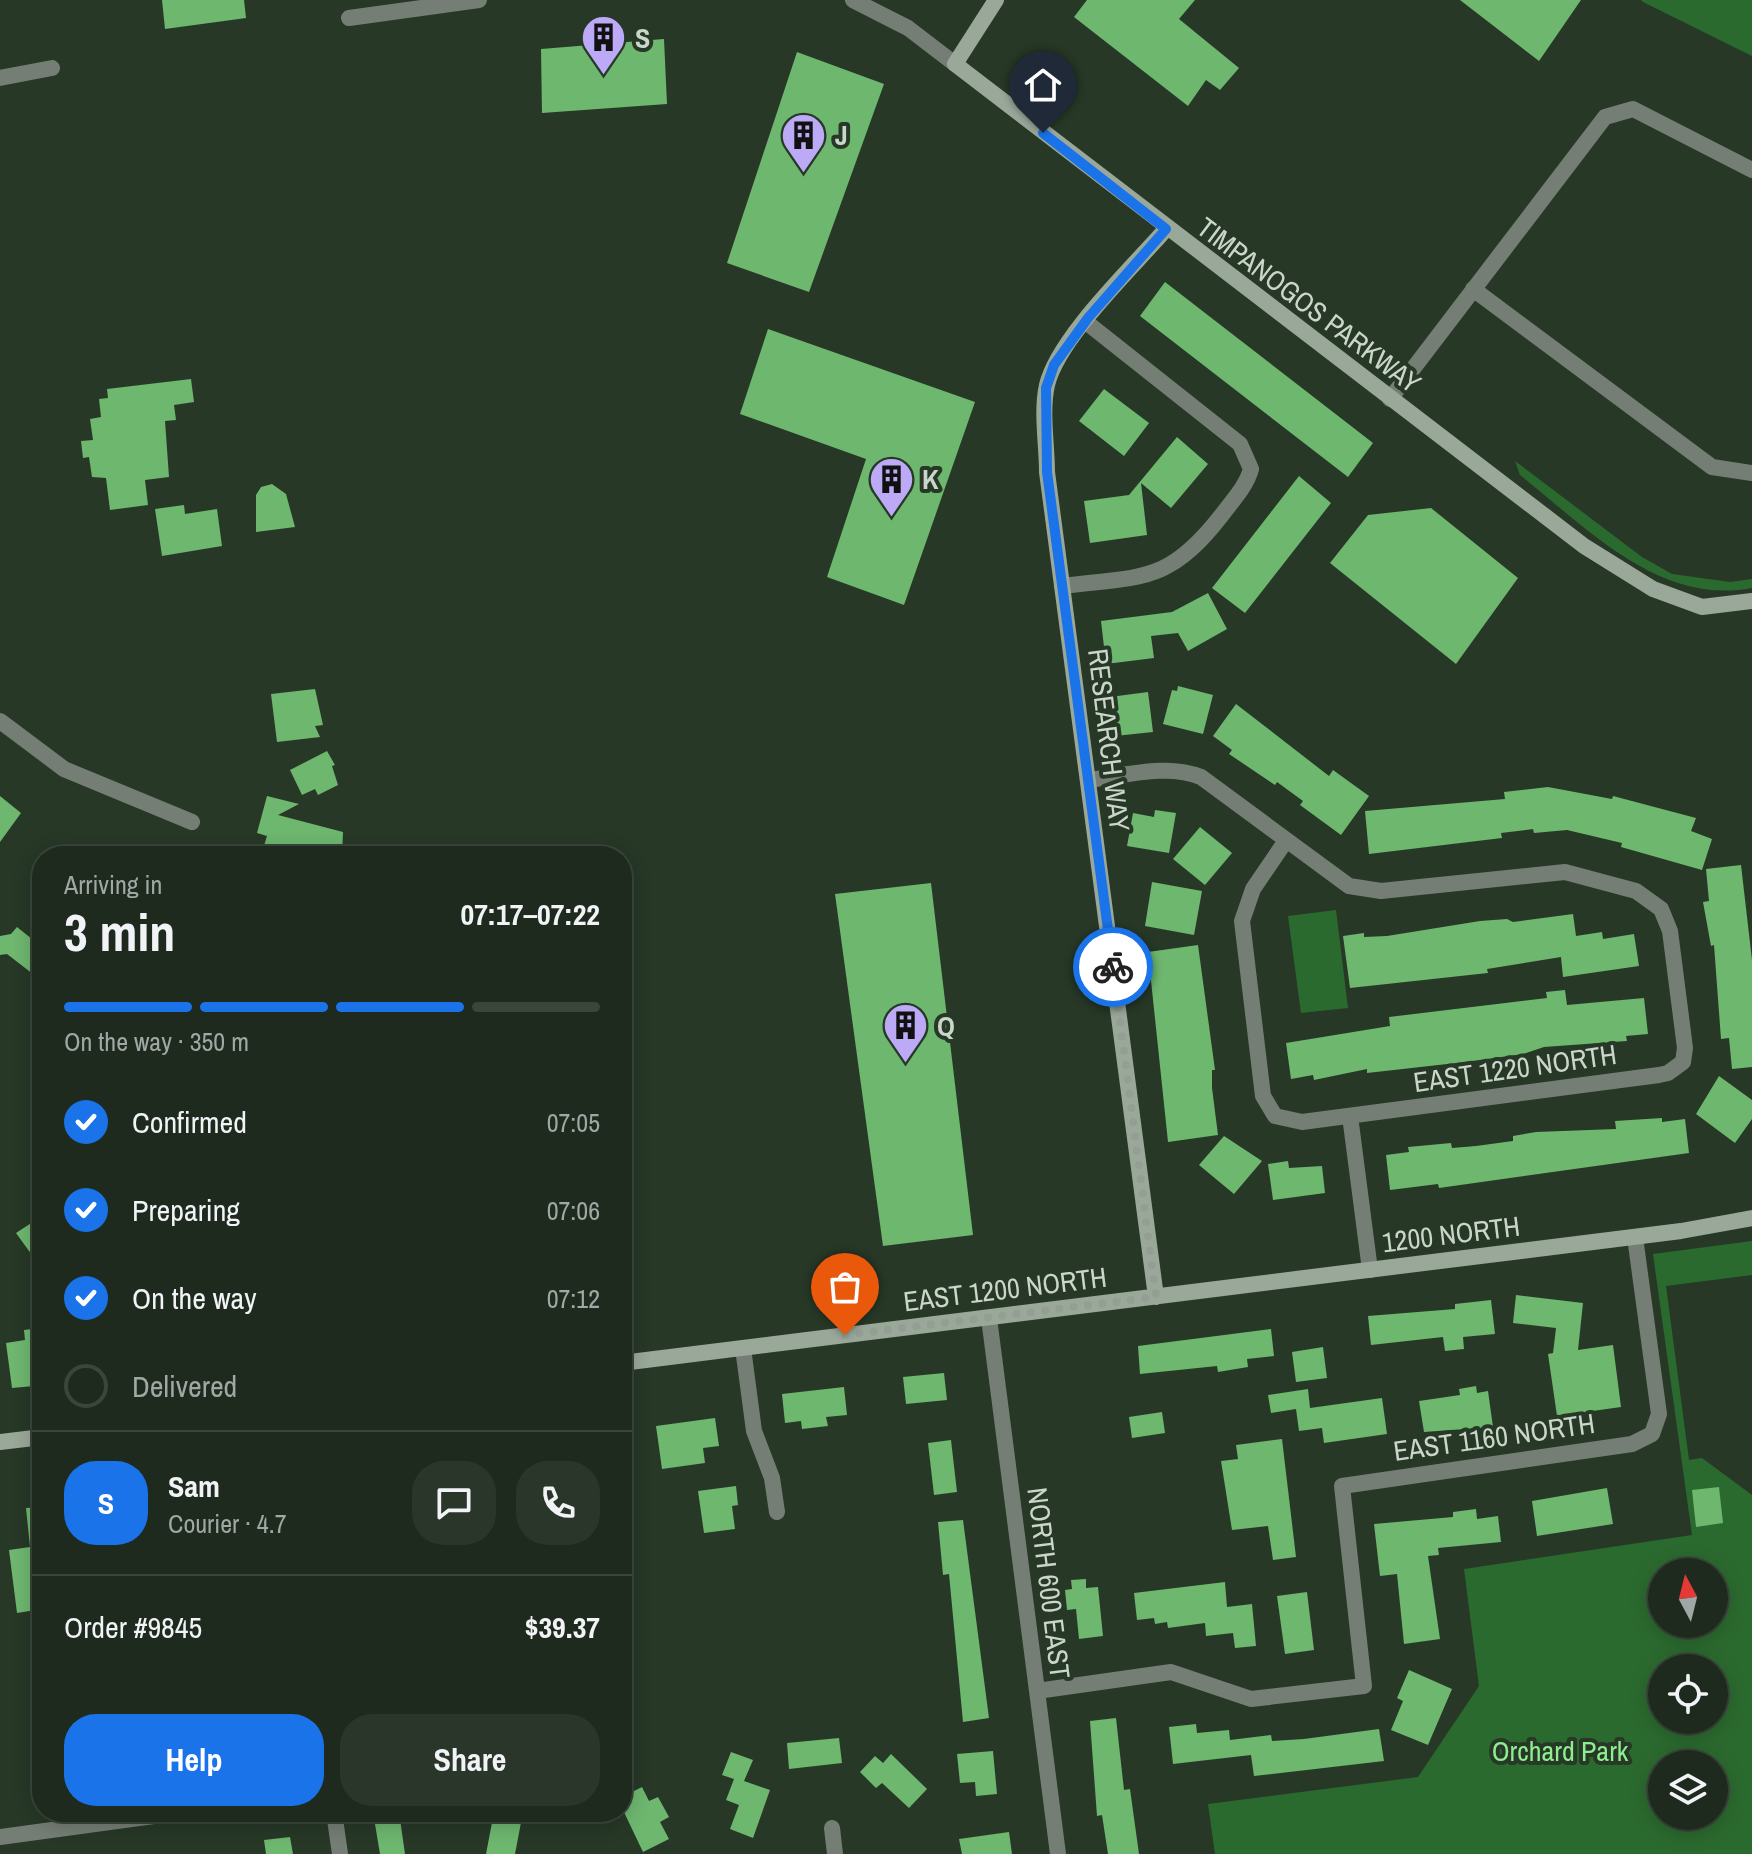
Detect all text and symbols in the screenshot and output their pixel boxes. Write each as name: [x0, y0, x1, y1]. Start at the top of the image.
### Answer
building icon: S: [580, 14, 628, 77]
place label: S: [635, 19, 650, 57]
pin: [1009, 51, 1077, 133]
icon: home: [1021, 63, 1065, 107]
building icon: J: [780, 111, 828, 174]
place label: J: [835, 116, 848, 154]
street label: TIMPANOGOS PARKWAY: [1189, 208, 1429, 402]
building icon: K: [867, 455, 915, 518]
place label: K: [922, 460, 939, 498]
street label: RESEARCH WAY: [1079, 646, 1139, 834]
text: Arriving in: [64, 867, 162, 902]
text: 07:17–07:22: [461, 894, 600, 934]
text: 3 min: [64, 897, 175, 967]
courier: [1073, 927, 1153, 1007]
icon: bike: [1091, 945, 1135, 989]
building icon: Q: [882, 1002, 930, 1065]
place label: Q: [937, 1007, 955, 1045]
text: On the way · 350 m: [64, 1024, 249, 1059]
street label: EAST 1220 NORTH: [1411, 1035, 1619, 1101]
icon: check: [64, 1100, 108, 1144]
text: Confirmed: [132, 1102, 247, 1142]
text: 07:05: [547, 1105, 600, 1140]
icon: check: [64, 1188, 108, 1232]
text: Preparing: [132, 1190, 240, 1230]
text: 07:06: [547, 1193, 600, 1228]
street label: 1200 NORTH: [1380, 1207, 1522, 1261]
pin: [811, 1253, 879, 1335]
street label: EAST 1200 NORTH: [901, 1258, 1109, 1320]
icon: bag: [823, 1265, 867, 1309]
icon: check: [64, 1276, 108, 1320]
text: On the way: [132, 1278, 256, 1318]
text: 07:12: [547, 1281, 600, 1316]
text: Delivered: [132, 1366, 237, 1406]
street label: EAST 1160 NORTH: [1391, 1404, 1597, 1470]
button: chat: [412, 1461, 496, 1545]
button: phone: [516, 1461, 600, 1545]
text: Sam: [168, 1466, 220, 1506]
text: S: [98, 1483, 114, 1523]
street label: NORTH 600 EAST: [1018, 1485, 1080, 1681]
text: Courier · 4.7: [168, 1506, 287, 1541]
north arrow: [1648, 1558, 1728, 1638]
map controls: [1648, 1558, 1728, 1830]
text: Order #9845: [64, 1607, 202, 1647]
text: $39.37: [525, 1607, 600, 1647]
button: locate: [1648, 1654, 1728, 1734]
button: Help: [64, 1714, 324, 1806]
button: Share: [340, 1714, 600, 1806]
park label: Orchard Park: [1492, 1732, 1629, 1770]
button: layers: [1648, 1750, 1728, 1830]

